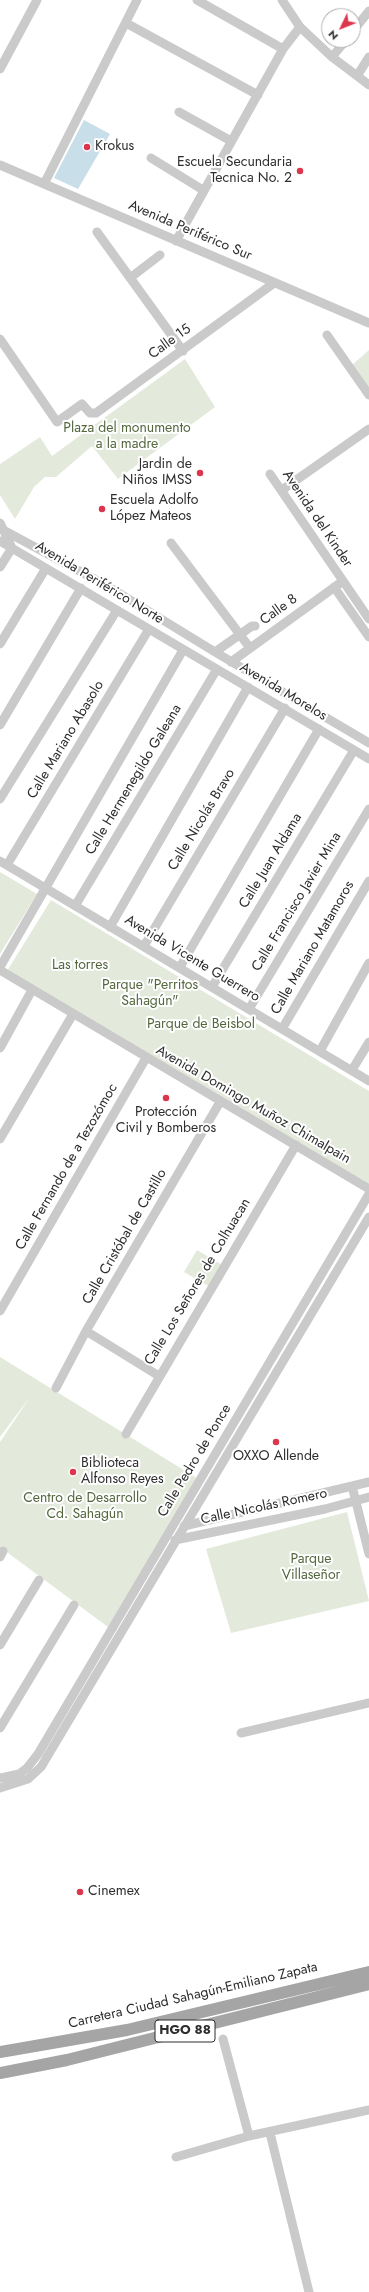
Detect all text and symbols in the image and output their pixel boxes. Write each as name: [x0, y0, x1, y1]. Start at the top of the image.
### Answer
north arrow: [321, 8, 361, 48]
text: N: [324, 27, 342, 44]
place label: Krokus: [95, 139, 134, 155]
marker: Krokus: [82, 142, 92, 152]
place label: Escuela Secundaria Tecnica No. 2: [177, 155, 292, 188]
marker: Escuela Secundaria Tecnica No. 2: [295, 166, 305, 176]
street label: Avenida Periférico Sur: [126, 197, 254, 265]
street label: Calle 15: [145, 321, 195, 363]
park label: Plaza del monumento a la madre: [63, 421, 191, 454]
place label: Jardin de Niños IMSS: [123, 457, 192, 490]
street label: Avenida del Kinder: [278, 467, 356, 571]
marker: Jardin de Niños IMSS: [195, 468, 205, 478]
place label: Escuela Adolfo López Mateos: [110, 493, 198, 526]
marker: Escuela Adolfo López Mateos: [97, 504, 107, 514]
street label: Avenida Periférico Norte: [32, 538, 166, 628]
street label: Calle 8: [257, 591, 301, 629]
street label: Avenida Morelos: [236, 659, 330, 725]
street label: Calle Mariano Abasolo: [24, 678, 108, 802]
street label: Calle Hermenegildo Galeana: [82, 702, 186, 858]
street label: Calle Nicolás Bravo: [165, 766, 239, 874]
street label: Calle Juan Aldama: [236, 810, 306, 912]
street label: Calle Francisco Javier Mina: [249, 829, 345, 975]
street label: Calle Mariano Matamoros: [268, 878, 358, 1018]
street label: Avenida Vicente Guerrero: [121, 912, 263, 1006]
park label: Las torres: [52, 958, 108, 974]
park label: Parque "Perritos Sahagún": [102, 978, 198, 1010]
park label: Parque de Beisbol: [147, 1017, 255, 1033]
street label: Avenida Domingo Muñoz Chimalpain: [153, 1042, 353, 1168]
street label: Calle Fernando de a Tezozómoc: [12, 1081, 122, 1253]
marker: Protección Civil y Bomberos: [161, 1093, 171, 1103]
place label: Protección Civil y Bomberos: [116, 1105, 216, 1138]
street label: Calle Cristóbal de Castillo: [79, 1166, 171, 1308]
street label: Calle Los Señores de Colhuacan: [141, 1196, 255, 1368]
street label: Calle Pedro de Ponce: [155, 1402, 235, 1520]
marker: OXXO Allende: [271, 1437, 281, 1447]
place label: OXXO Allende: [233, 1449, 319, 1465]
place label: Biblioteca Alfonso Reyes: [81, 1456, 164, 1488]
marker: Biblioteca Alfonso Reyes: [68, 1467, 78, 1477]
street label: Calle Nicolás Romero: [199, 1485, 329, 1529]
park label: Centro de Desarrollo Cd. Sahagún: [23, 1491, 147, 1524]
park label: Parque Villaseñor: [282, 1552, 340, 1584]
place label: Cinemex: [88, 1884, 140, 1900]
marker: Cinemex: [75, 1887, 85, 1897]
street label: Carretera Ciudad Sahagún-Emiliano Zapata: [67, 1959, 319, 2033]
road number: HGO 88: [155, 2020, 215, 2042]

